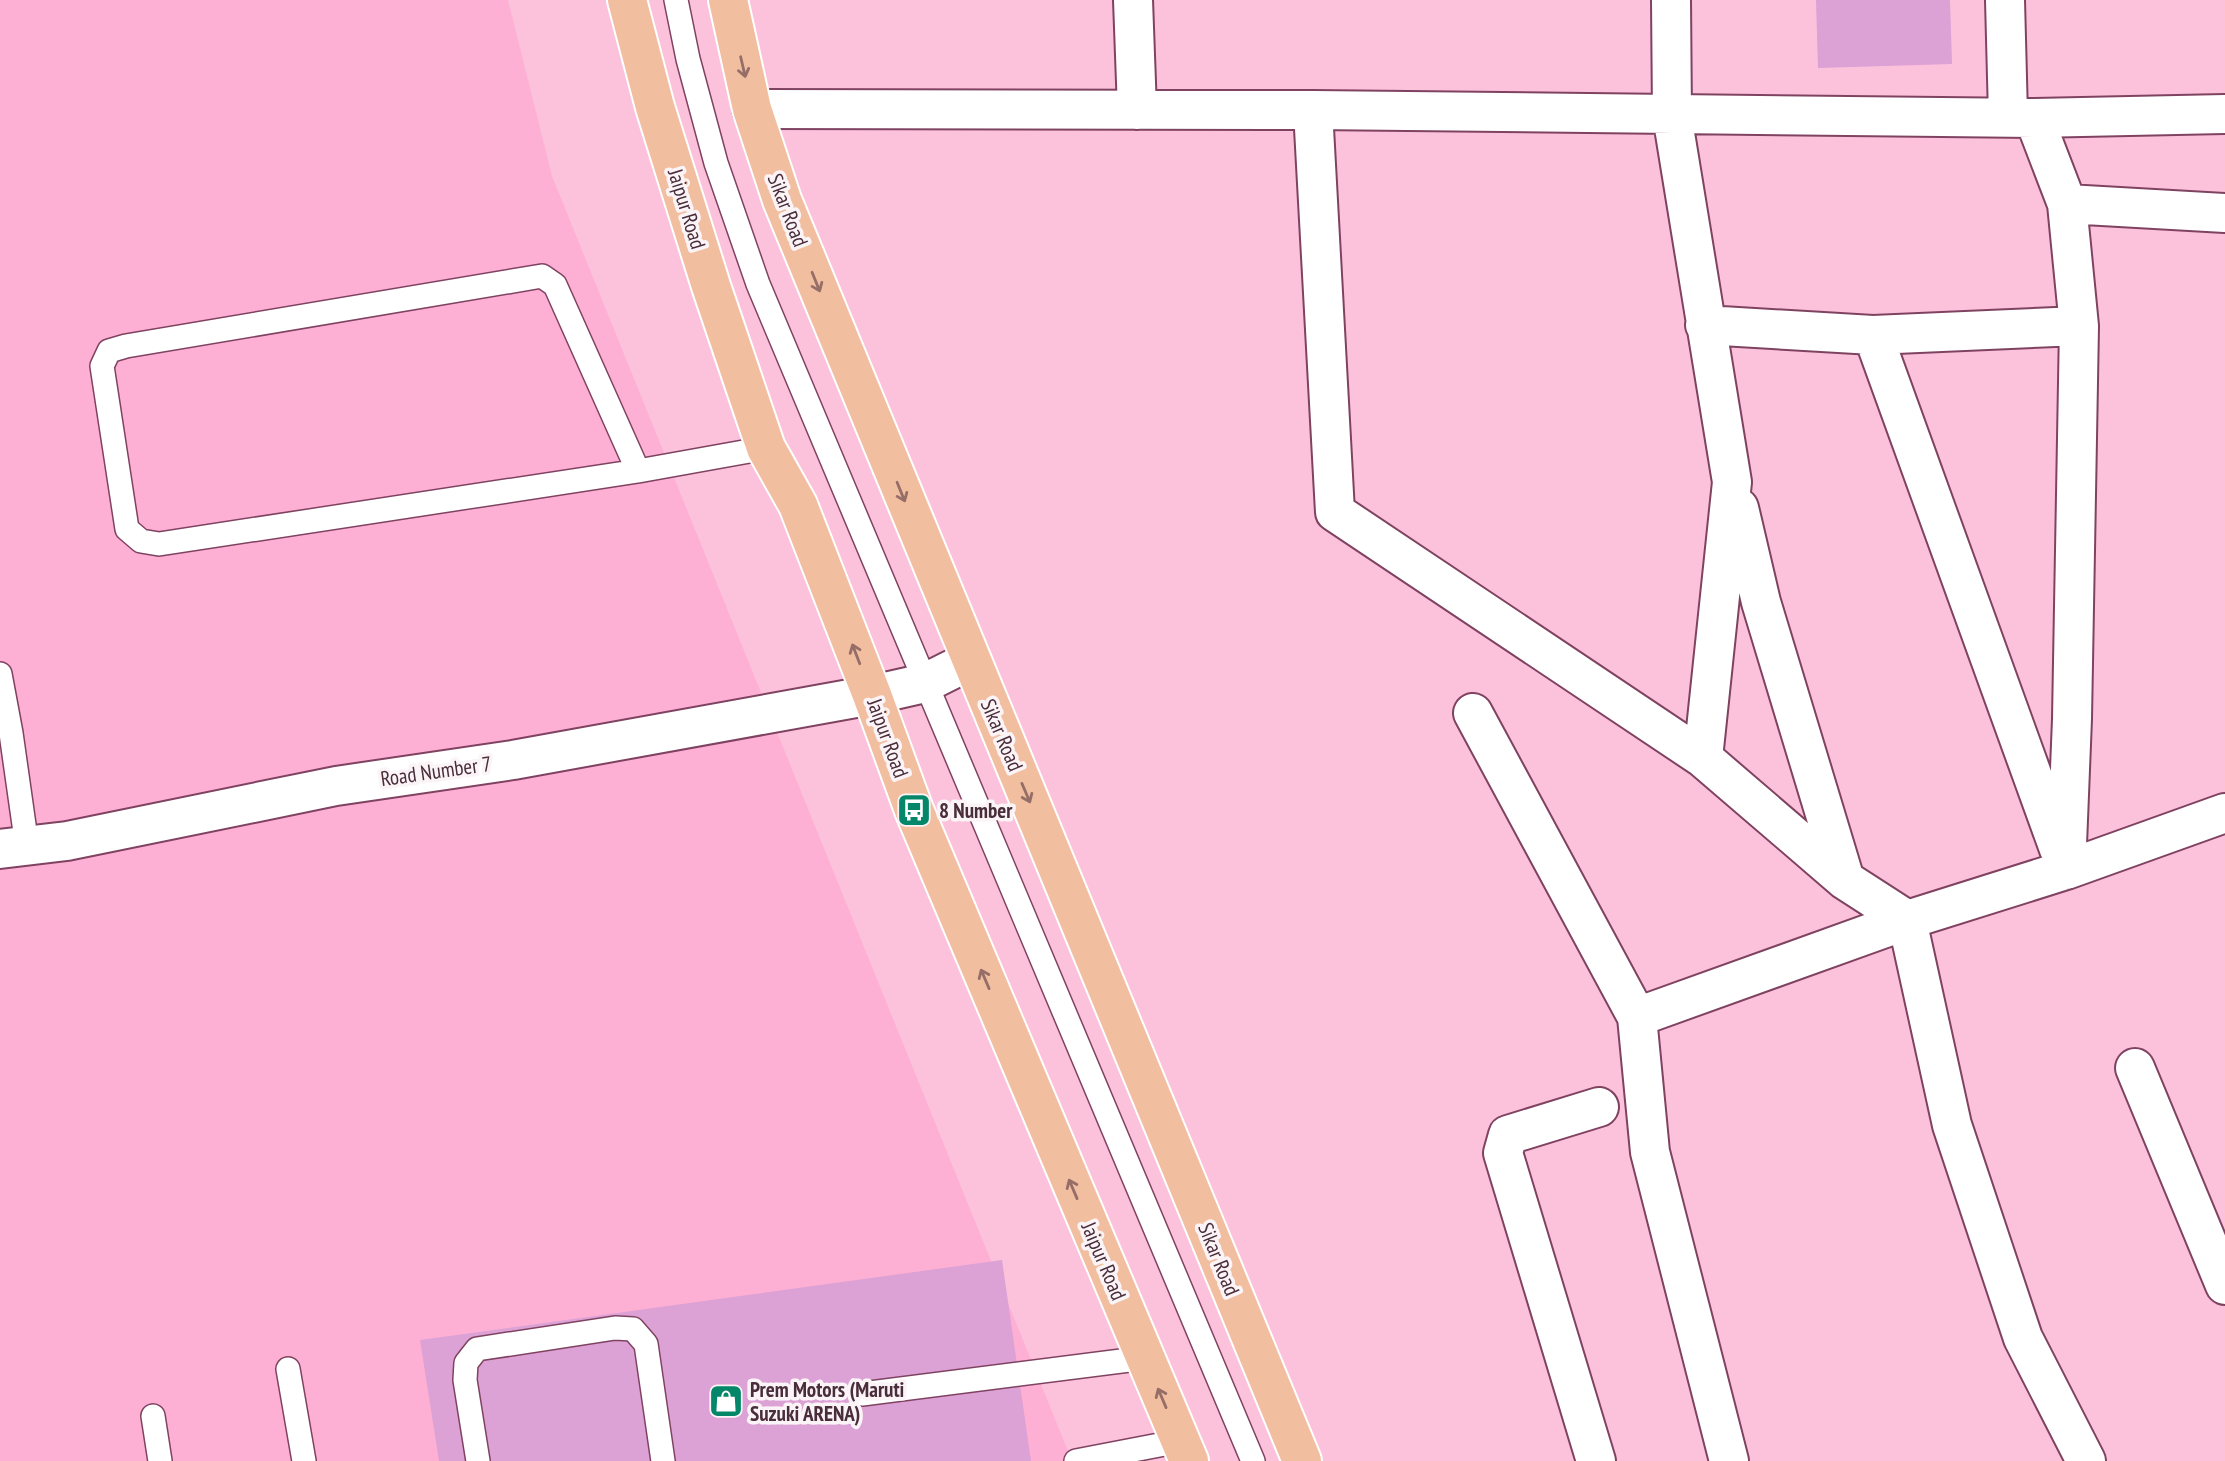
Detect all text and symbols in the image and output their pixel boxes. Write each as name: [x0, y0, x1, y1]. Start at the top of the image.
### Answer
one-way arrow: [736, 55, 750, 78]
street label: Jaipur Road: [662, 165, 712, 252]
street label: Sikar Road: [762, 170, 814, 250]
one-way arrow: [810, 270, 823, 292]
one-way arrow: [896, 481, 909, 503]
one-way arrow: [849, 643, 862, 665]
street label: Jaipur Road: [861, 694, 915, 781]
street label: Sikar Road: [975, 695, 1029, 775]
street label: Road Number 7: [379, 750, 493, 792]
one-way arrow: [1020, 782, 1033, 803]
bus stop icon: 8 Number: [895, 791, 933, 829]
place label: 8 Number: [939, 797, 1013, 824]
one-way arrow: [978, 969, 991, 991]
one-way arrow: [1066, 1179, 1079, 1200]
street label: Jaipur Road: [1075, 1217, 1133, 1304]
street label: Sikar Road: [1192, 1219, 1246, 1299]
place label: Prem Motors (Maruti Suzuki ARENA): [750, 1376, 904, 1427]
shop icon: Prem Motors (Maruti Suzuki ARENA): [707, 1382, 745, 1420]
one-way arrow: [1155, 1388, 1168, 1410]

